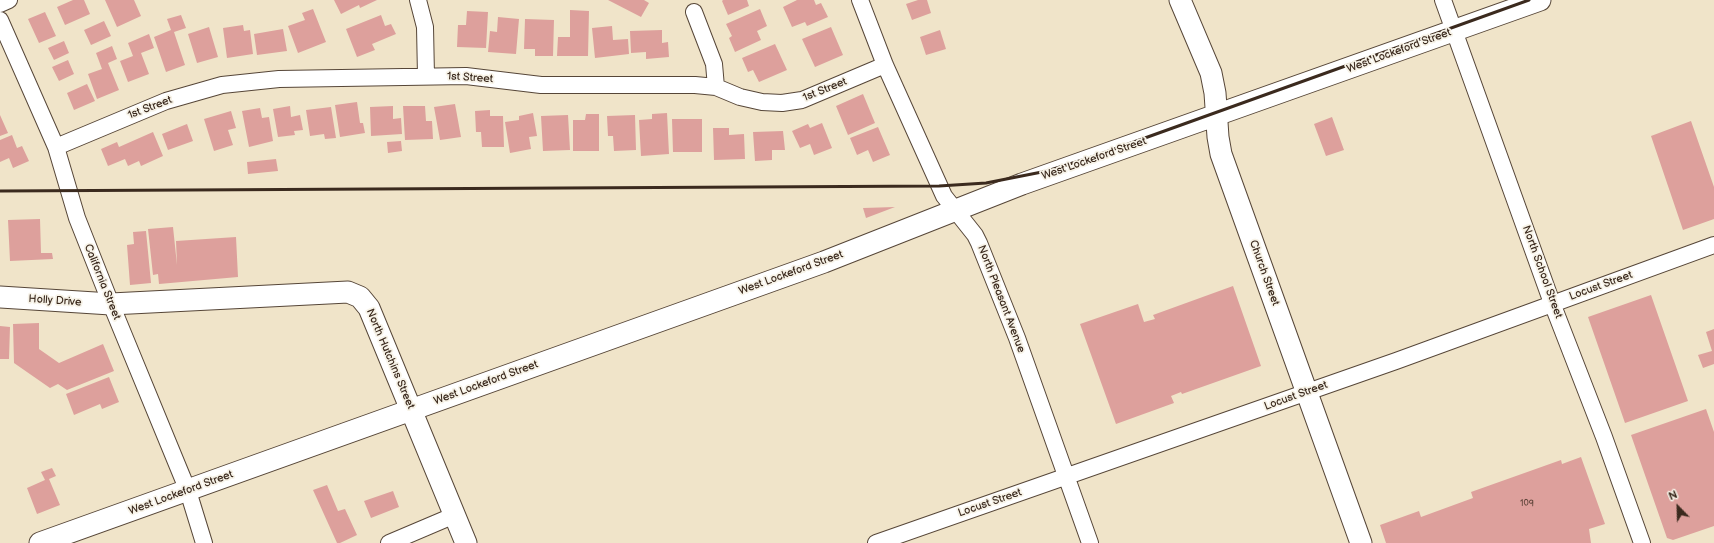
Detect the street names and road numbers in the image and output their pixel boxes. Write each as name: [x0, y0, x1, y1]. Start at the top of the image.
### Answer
street label: West Lockeford Street: [1345, 26, 1453, 76]
street label: 1st Street: [446, 70, 494, 86]
street label: 1st Street: [801, 75, 849, 105]
street label: 1st Street: [126, 94, 174, 122]
street label: West Lockeford Street: [1040, 135, 1148, 183]
street label: North School Street: [1519, 224, 1565, 320]
street label: Church Street: [1246, 238, 1282, 308]
street label: California Street: [81, 242, 123, 322]
street label: North Pleasant Avenue: [974, 243, 1028, 355]
street label: West Lockeford Street: [737, 248, 845, 298]
street label: Locust Street: [1568, 268, 1634, 304]
street label: Holly Drive: [28, 293, 82, 309]
street label: North Hutchins Street: [363, 307, 417, 411]
street label: West Lockeford Street: [432, 358, 540, 408]
street label: Locust Street: [1263, 378, 1329, 414]
street label: West Lockeford Street: [127, 468, 235, 518]
street label: Locust Street: [957, 486, 1023, 520]

